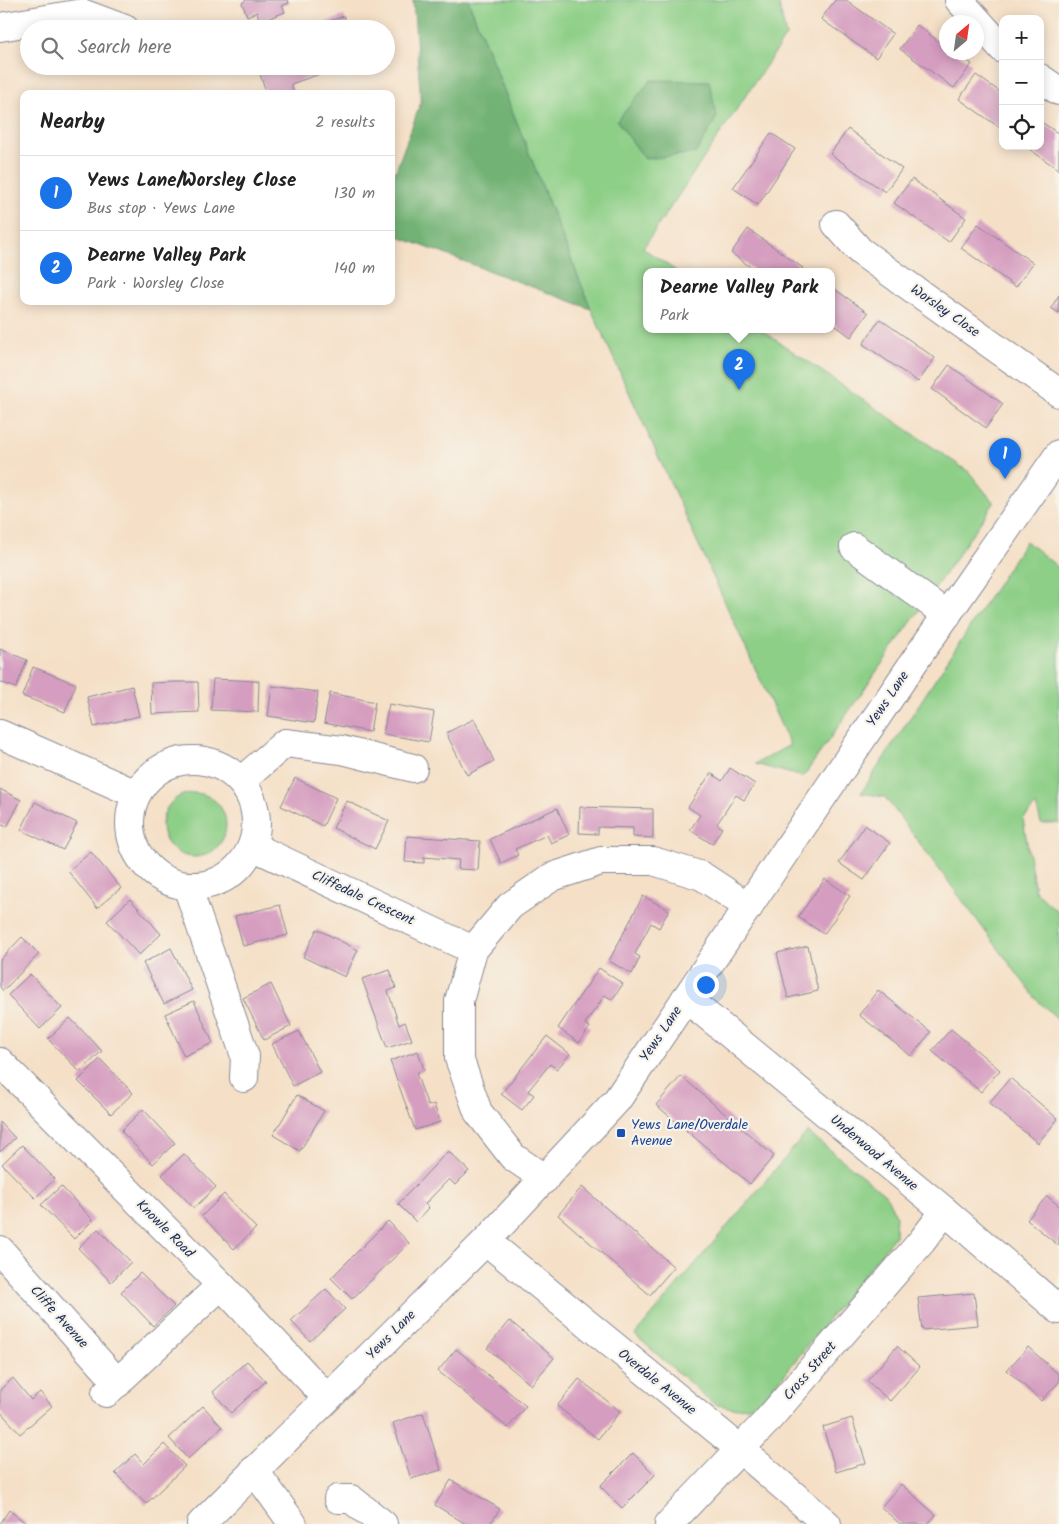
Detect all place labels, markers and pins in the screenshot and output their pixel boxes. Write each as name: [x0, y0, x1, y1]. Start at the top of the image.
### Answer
pin: 2: [723, 349, 755, 390]
pin: 1: [989, 438, 1021, 479]
place label: Yews Lane/Overdale Avenue: [631, 1114, 749, 1152]
marker: Yews Lane/Overdale Avenue: [615, 1127, 627, 1139]

